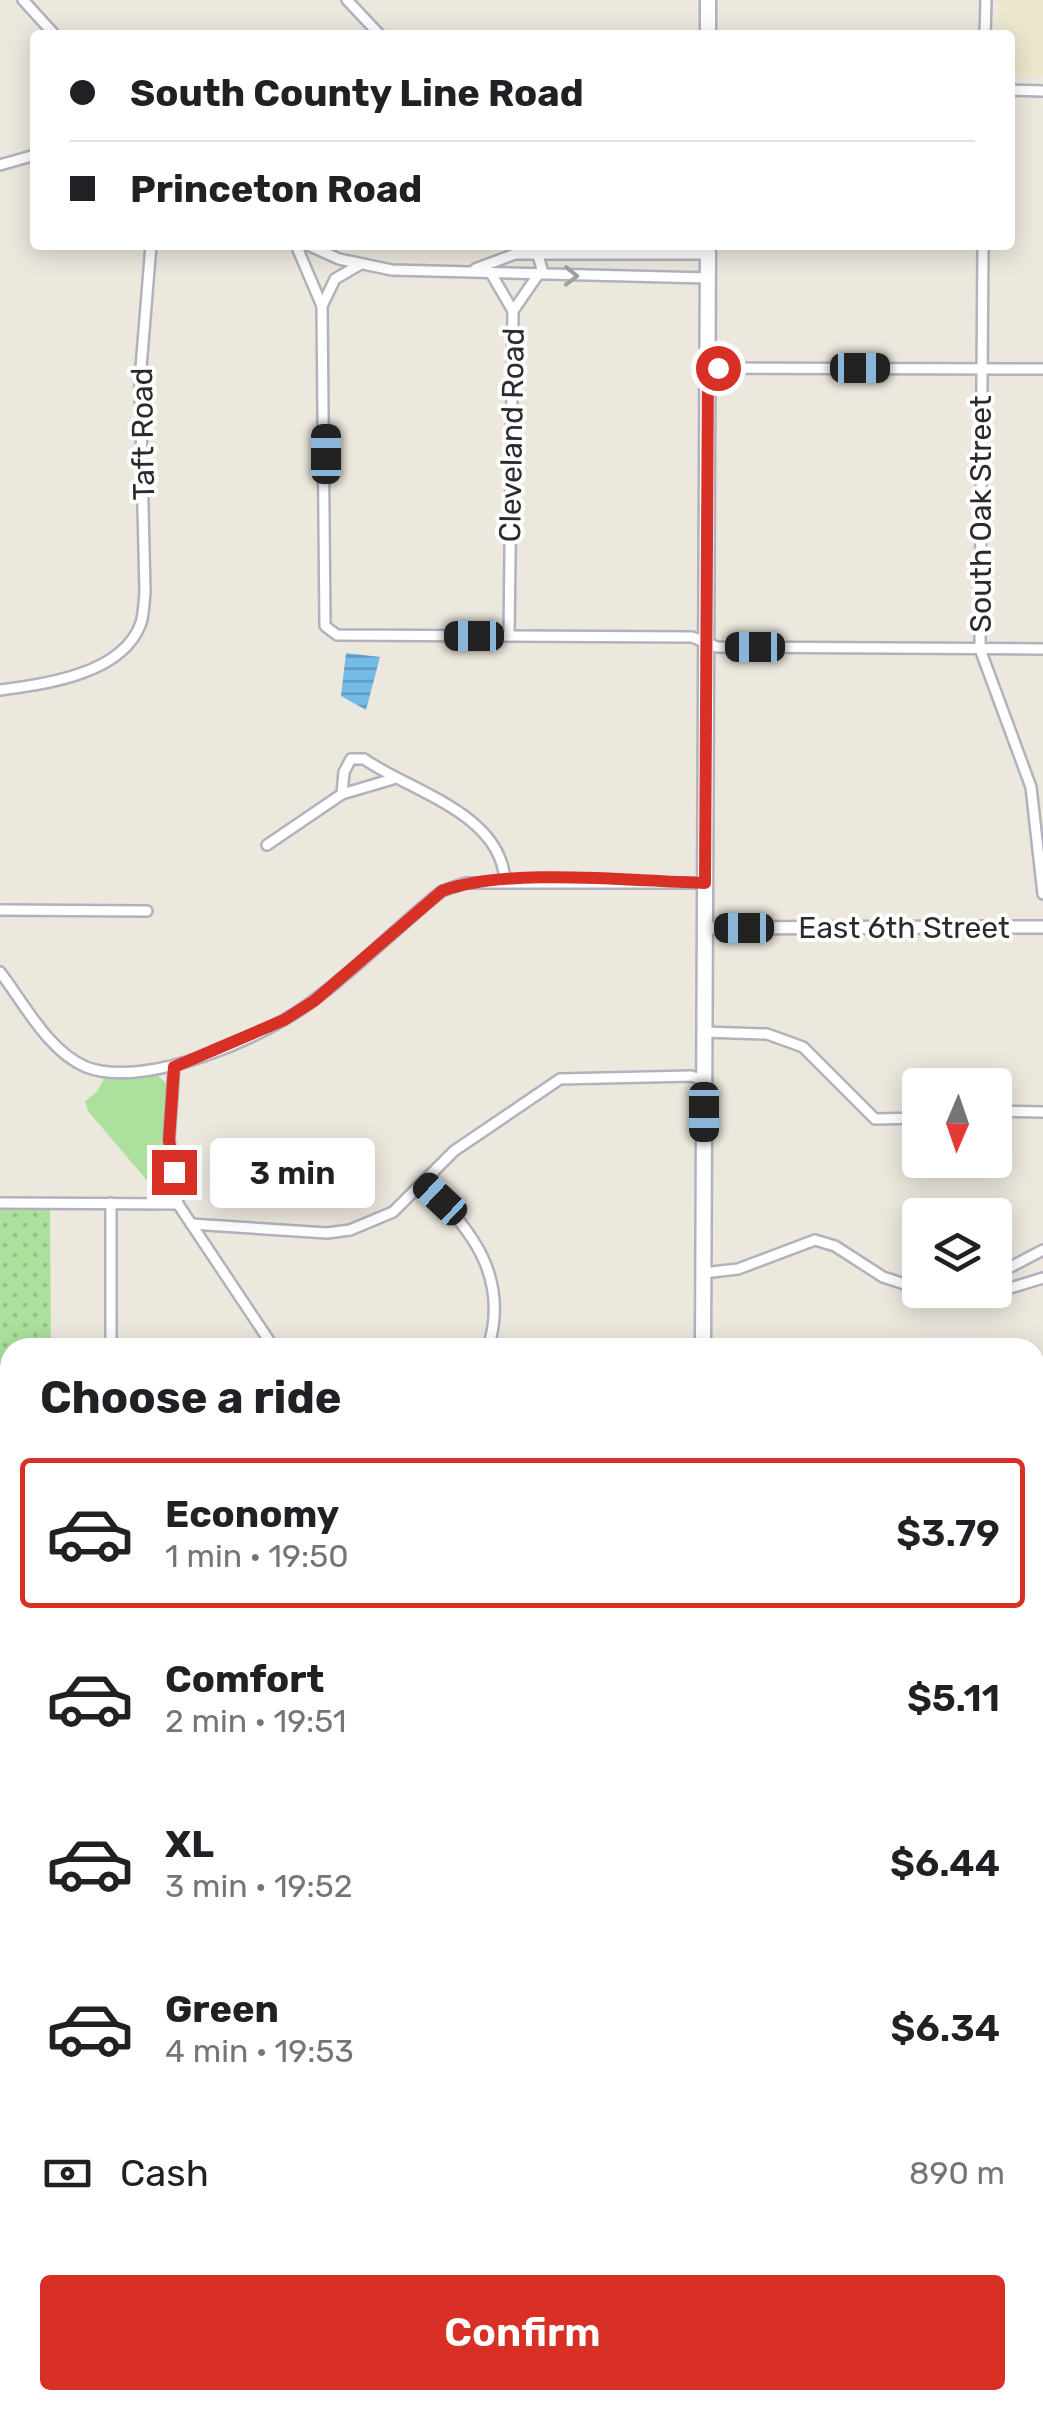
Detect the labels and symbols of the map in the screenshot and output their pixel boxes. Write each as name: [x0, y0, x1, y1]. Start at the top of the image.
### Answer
one-way arrow: [564, 265, 580, 286]
street label: Cleveland Road: [492, 327, 532, 543]
route start: [696, 346, 741, 391]
car: [830, 353, 890, 383]
street label: Taft Road: [124, 367, 162, 501]
street label: South Oak Street: [963, 395, 999, 633]
car: [311, 424, 341, 484]
car: [444, 621, 504, 651]
car: [725, 632, 785, 662]
street label: East 6th Street: [798, 910, 1010, 946]
car: [714, 913, 774, 943]
north arrow: [902, 1068, 1012, 1178]
car: [689, 1082, 719, 1142]
callout: 3 min: [209, 1137, 374, 1207]
route end: [152, 1150, 197, 1195]
car: [408, 1168, 472, 1230]

